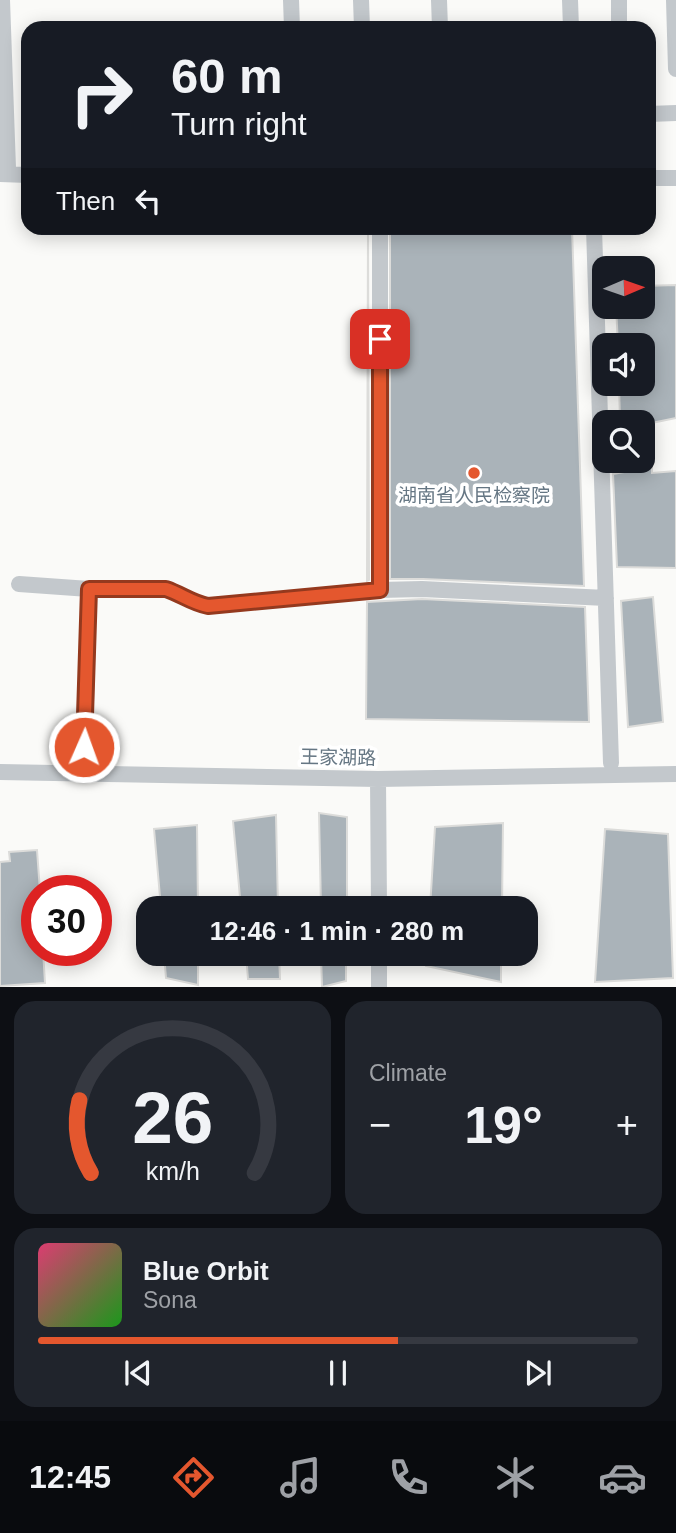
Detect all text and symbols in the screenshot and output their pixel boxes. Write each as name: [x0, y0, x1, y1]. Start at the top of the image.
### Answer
icon: right: [56, 49, 147, 140]
text: 60 m: [171, 49, 283, 103]
text: Turn right: [171, 106, 307, 142]
icon: left: [129, 182, 167, 220]
text: Then: [56, 186, 115, 216]
north arrow: [592, 256, 654, 318]
map controls: [592, 256, 655, 473]
pin: [350, 309, 410, 369]
icon: arrive: [361, 320, 399, 358]
button: sound: [592, 333, 655, 396]
button: search: [592, 410, 655, 473]
marker: 湖南省人民检察院: [466, 465, 482, 481]
place label: 湖南省人民检察院: [398, 485, 550, 506]
position arrow: [47, 710, 121, 784]
street label: 王家湖路: [300, 746, 376, 769]
speed limit sign: 30: [21, 875, 112, 966]
text: 12:46 · 1 min · 280 m: [210, 916, 464, 946]
text: Climate: [369, 1060, 447, 1086]
text: 26: [132, 1078, 213, 1159]
text: 19°: [464, 1096, 543, 1154]
text: −: [369, 1104, 391, 1146]
text: +: [616, 1104, 638, 1146]
text: km/h: [145, 1157, 200, 1185]
text: Blue Orbit: [143, 1256, 269, 1286]
text: Sona: [143, 1287, 197, 1313]
icon: previous: [119, 1354, 157, 1392]
icon: pause: [319, 1354, 357, 1392]
icon: next: [519, 1354, 557, 1392]
icon: directions: [169, 1453, 218, 1502]
icon: music: [276, 1453, 325, 1502]
icon: phone: [384, 1453, 433, 1502]
icon: climate: [491, 1453, 540, 1502]
icon: car: [598, 1453, 647, 1502]
text: 12:45: [29, 1459, 111, 1495]

